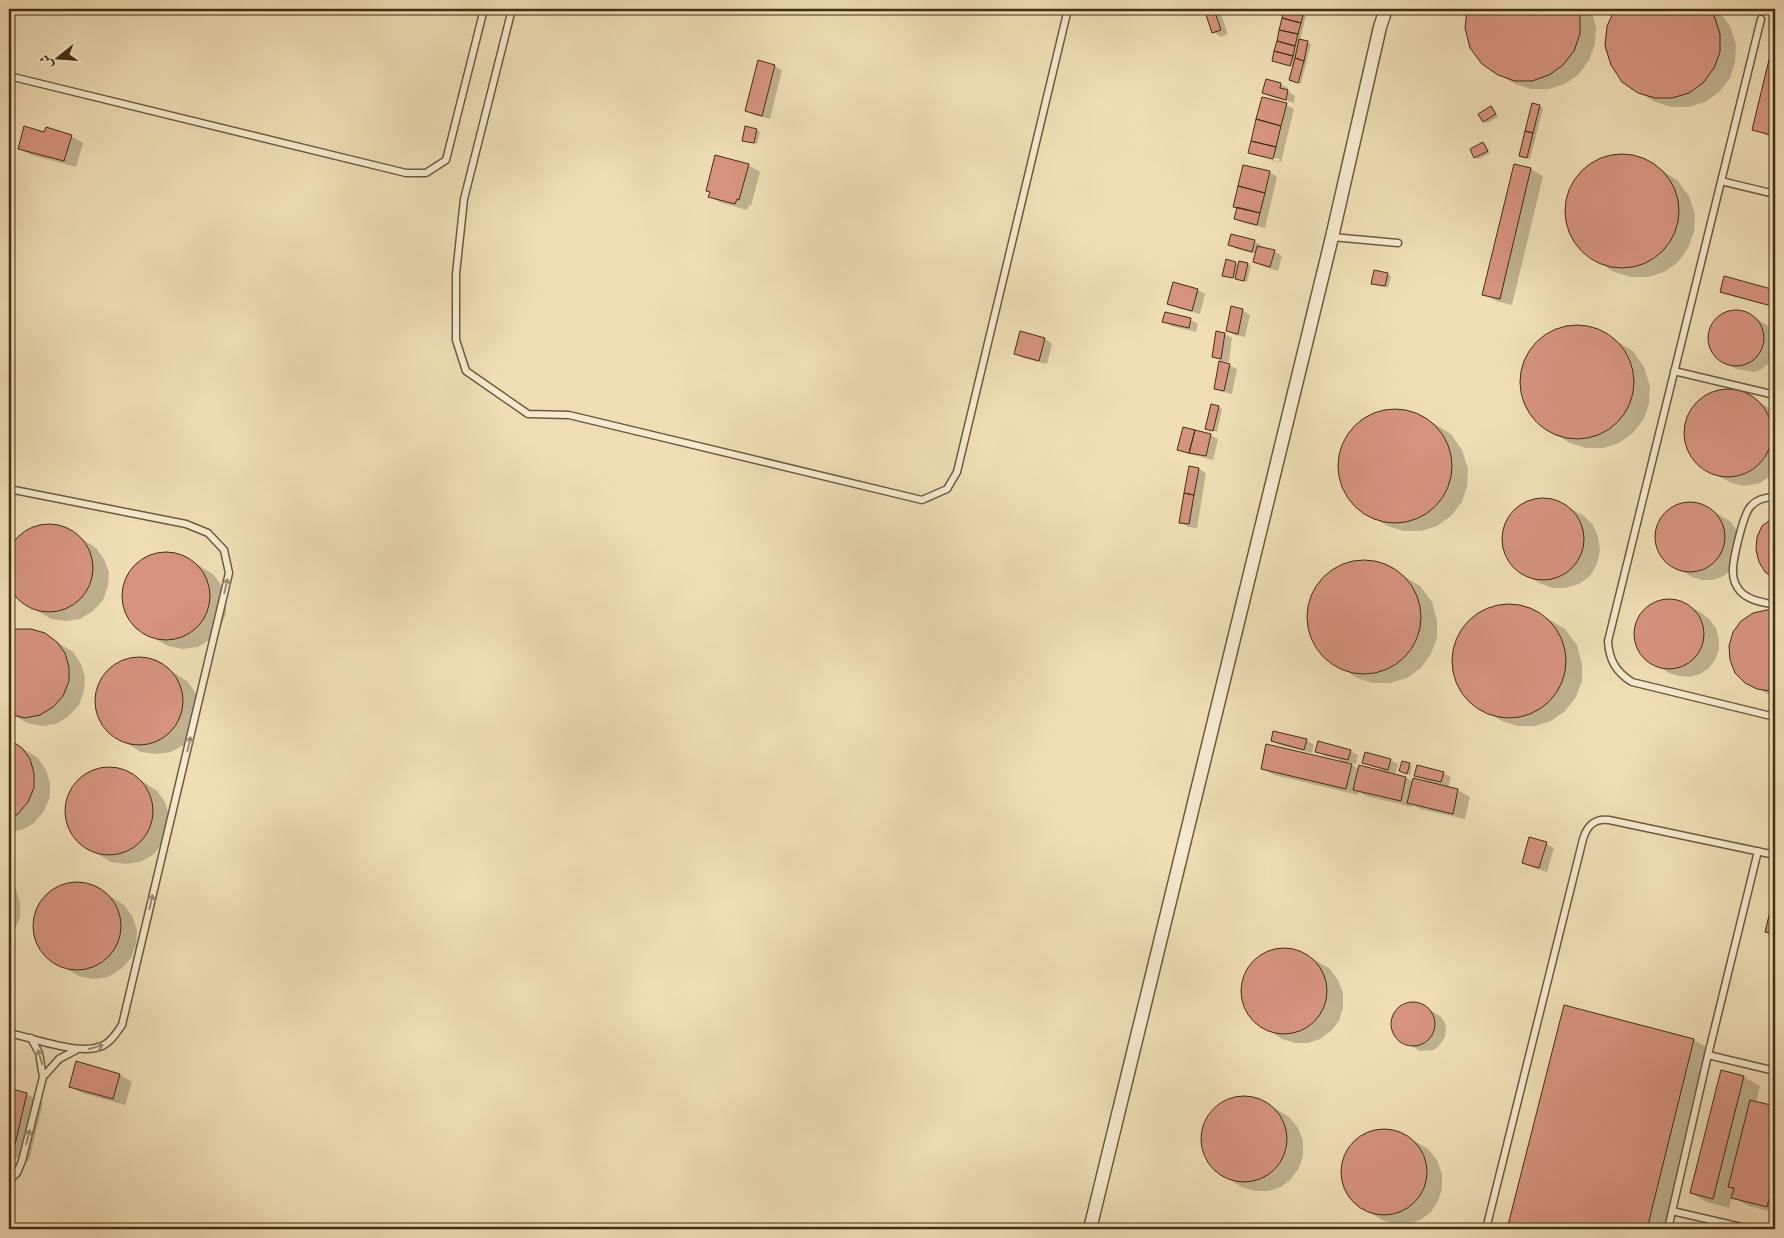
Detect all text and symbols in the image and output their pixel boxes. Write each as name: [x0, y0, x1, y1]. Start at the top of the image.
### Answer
north arrow: [32, 32, 82, 82]
text: ش: [36, 52, 56, 71]
one-way arrow: [222, 578, 231, 594]
one-way arrow: [185, 736, 194, 752]
one-way arrow: [147, 894, 156, 910]
one-way arrow: [87, 1042, 103, 1051]
one-way arrow: [34, 1049, 44, 1065]
one-way arrow: [24, 1130, 33, 1146]

